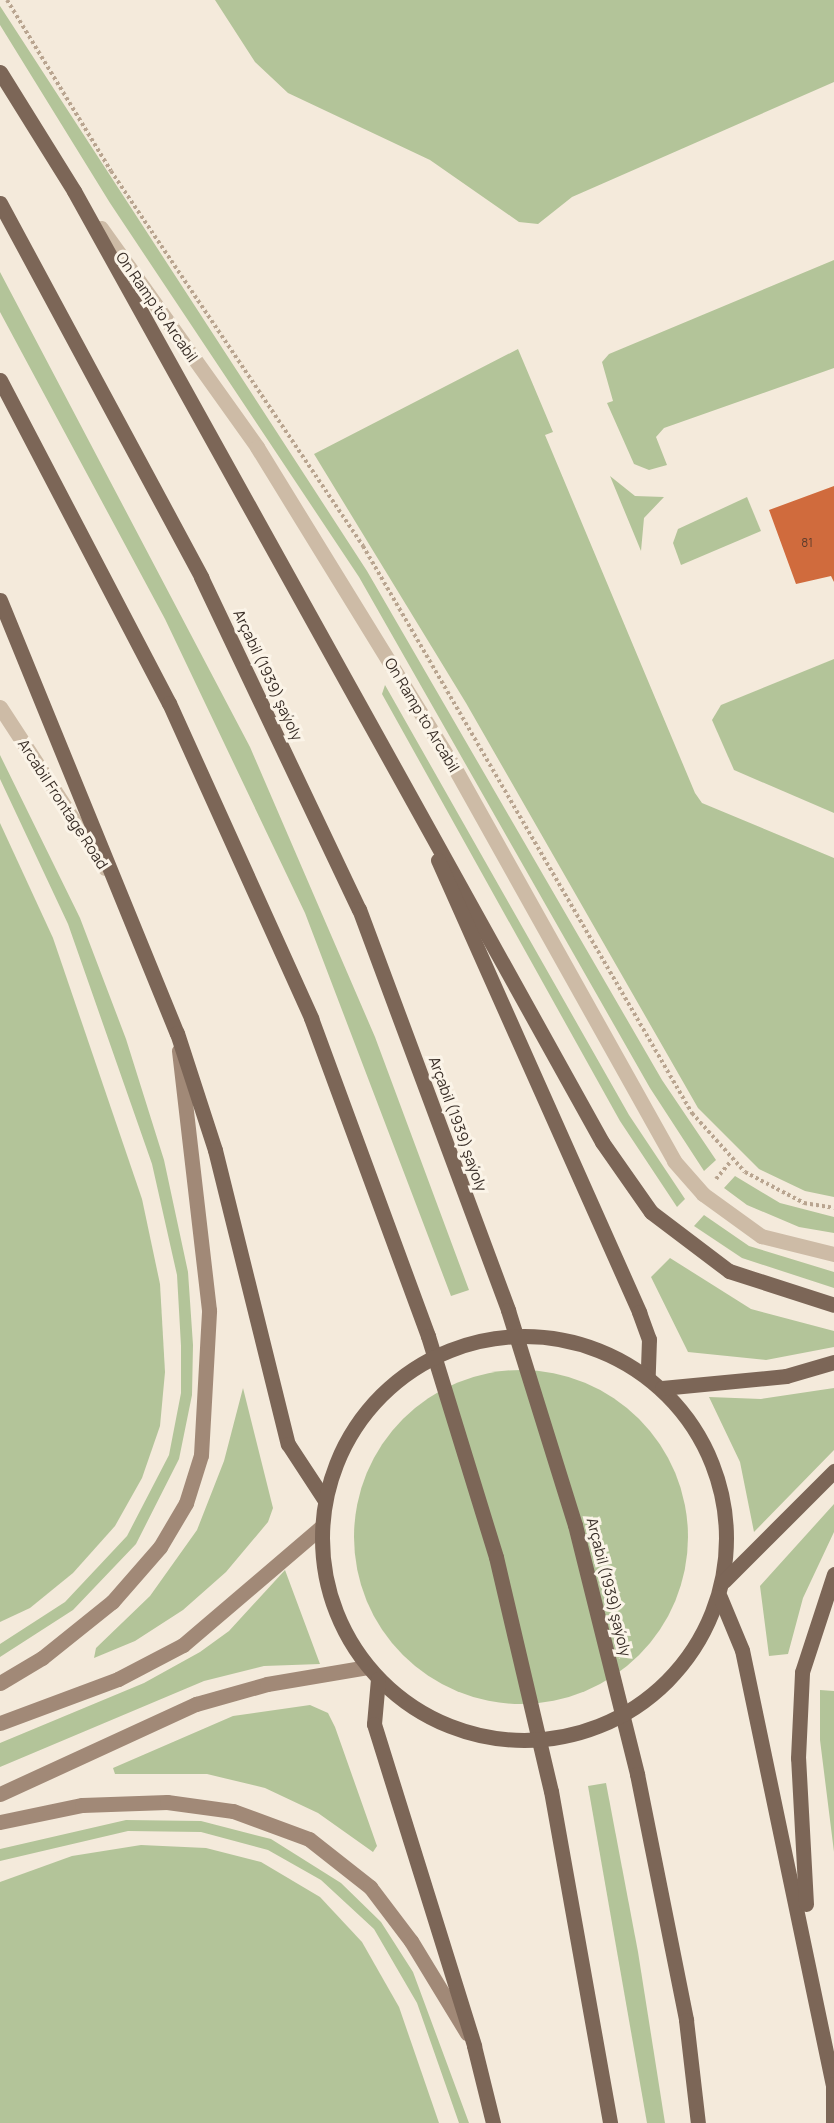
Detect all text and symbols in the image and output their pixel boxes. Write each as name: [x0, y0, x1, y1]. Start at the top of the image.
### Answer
street label: On Ramp to Arcabil: [112, 249, 202, 365]
house number: 81: [801, 536, 813, 550]
street label: Arçabil (1939) şaýoly: [230, 607, 306, 743]
street label: On Ramp to Arcabil: [381, 655, 463, 775]
street label: Arcabil Frontage Road: [14, 736, 112, 872]
street label: Arçabil (1939) şaýoly: [425, 1054, 491, 1194]
street label: Arçabil (1939) şaýoly: [583, 1516, 635, 1658]

